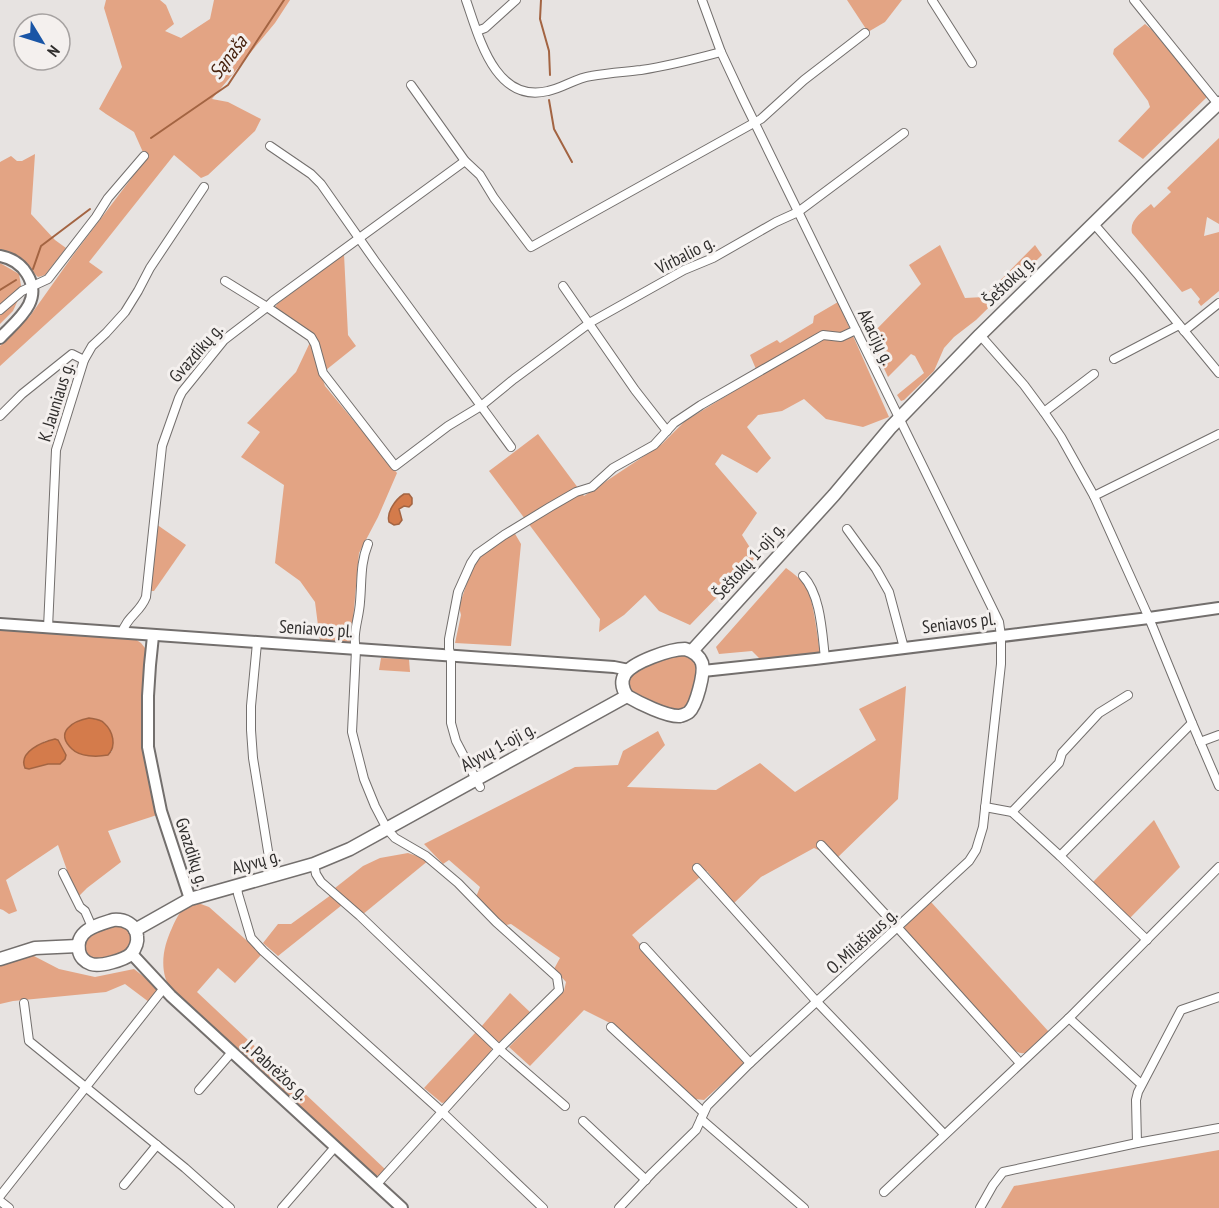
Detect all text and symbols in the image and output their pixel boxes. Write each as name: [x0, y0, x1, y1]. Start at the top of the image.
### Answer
north arrow: [12, 12, 72, 72]
water label: Sąnaša: [203, 29, 253, 84]
text: N: [43, 42, 64, 61]
street label: Virbalio g.: [651, 230, 718, 280]
street label: Šeštokų g.: [978, 250, 1039, 311]
street label: Akacijų g.: [853, 305, 900, 369]
street label: Gvazdikų g.: [164, 318, 228, 387]
street label: K. Jauniaus g.: [33, 359, 78, 444]
street label: Šeštokų 1-oji g.: [708, 517, 789, 604]
street label: Seniavos pl.: [921, 607, 997, 638]
street label: Seniavos pl.: [278, 614, 354, 643]
street label: Alyvų 1-oji g.: [456, 717, 539, 776]
street label: Gvazdikų g.: [171, 815, 214, 889]
street label: Alyvų g.: [229, 844, 283, 879]
street label: O. Milašiaus g.: [821, 903, 902, 979]
street label: J. Pabrėžos g.: [238, 1034, 314, 1105]

